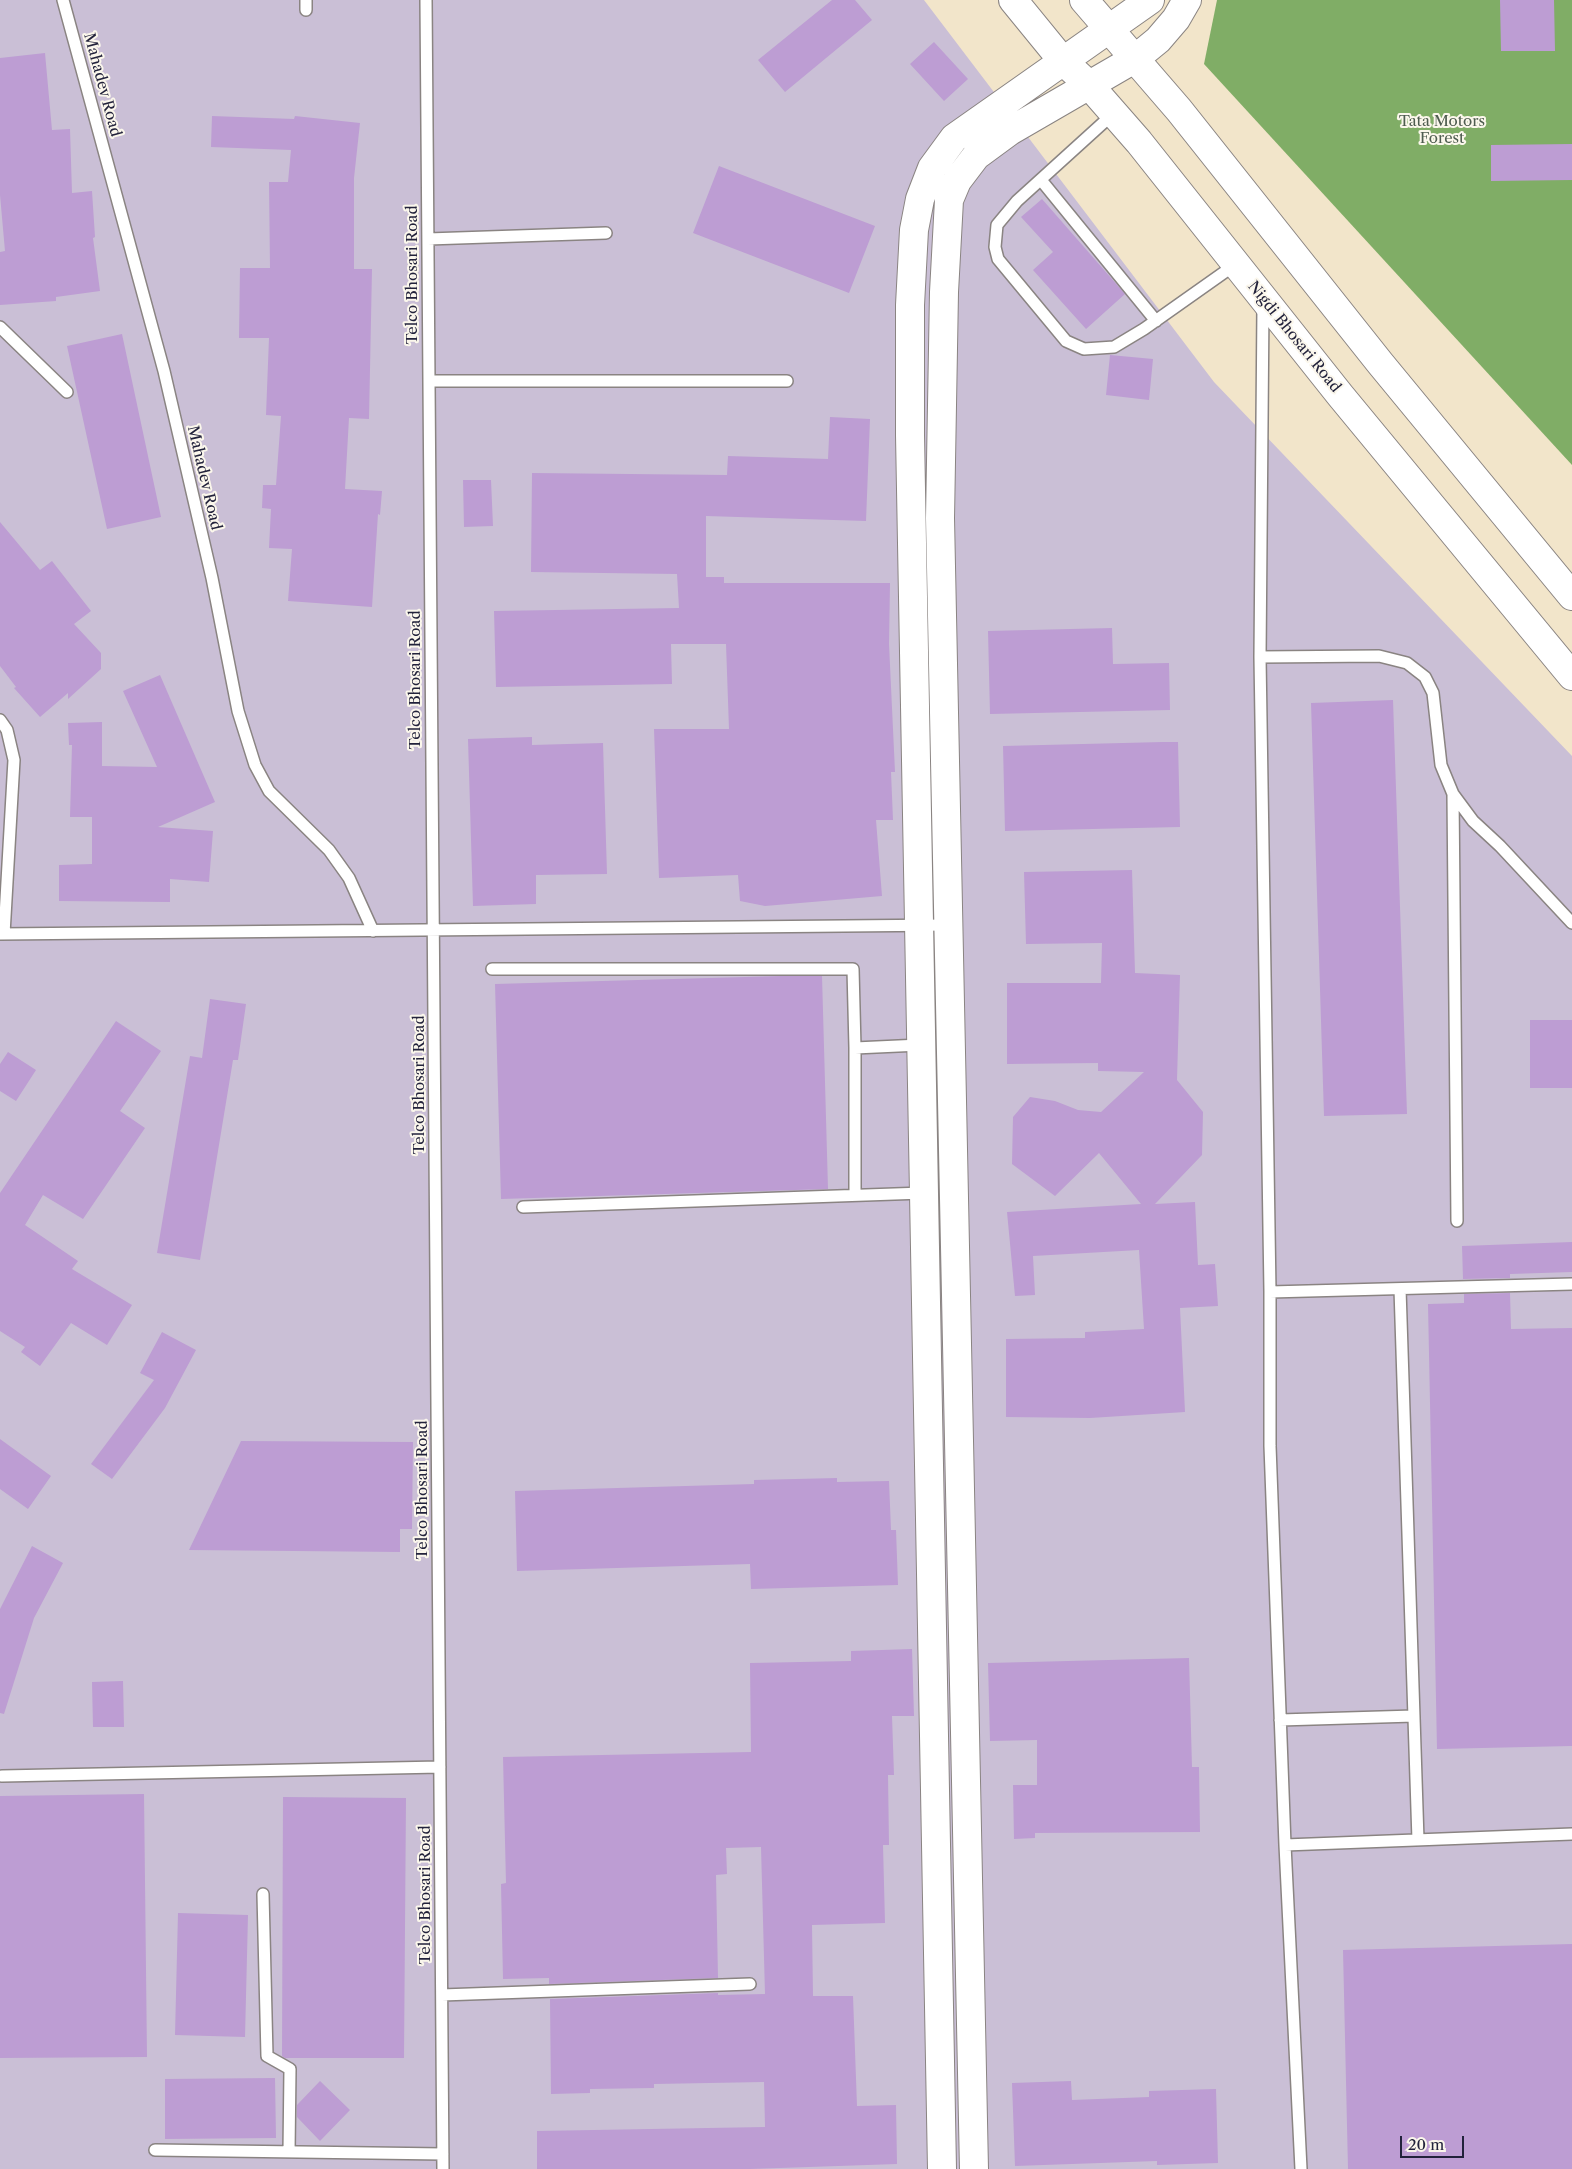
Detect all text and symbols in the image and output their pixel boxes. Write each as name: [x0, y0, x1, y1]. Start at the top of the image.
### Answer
street label: Mahadev Road: [79, 31, 125, 139]
park label: Tata Motors Forest: [1399, 113, 1485, 148]
street label: Telco Bhosari Road: [404, 205, 422, 345]
street label: Nigdi Bhosari Road: [1244, 278, 1344, 396]
street label: Mahadev Road: [183, 424, 225, 532]
street label: Telco Bhosari Road: [407, 610, 425, 750]
street label: Telco Bhosari Road: [411, 1015, 429, 1155]
street label: Telco Bhosari Road: [414, 1420, 432, 1560]
street label: Telco Bhosari Road: [417, 1825, 435, 1965]
scale bar: [1402, 2126, 1466, 2158]
text: 20 m: [1408, 2135, 1444, 2154]

